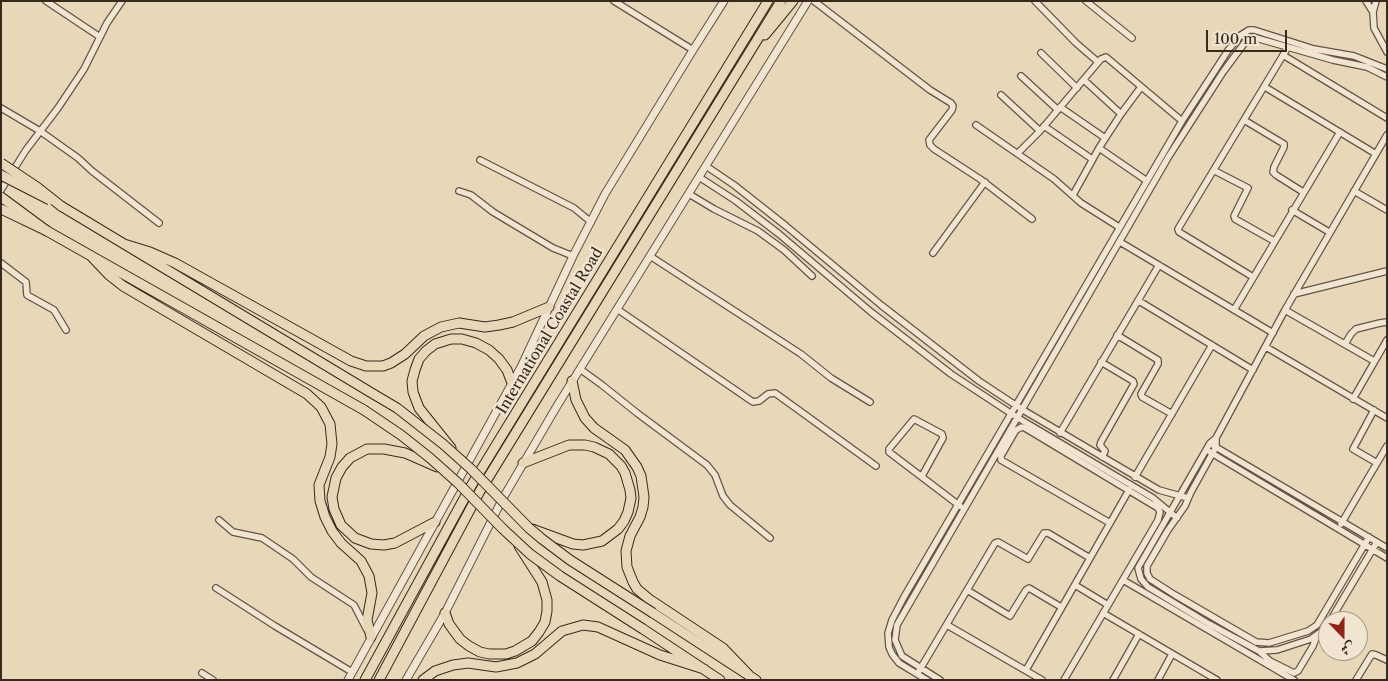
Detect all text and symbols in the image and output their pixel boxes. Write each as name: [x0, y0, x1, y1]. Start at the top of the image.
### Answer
scale bar: [1208, 20, 1289, 52]
text: 100 m: [1214, 29, 1257, 48]
street label: International Coastal Road: [493, 244, 607, 418]
north arrow: [1318, 611, 1368, 661]
text: ش: [1338, 638, 1358, 660]

